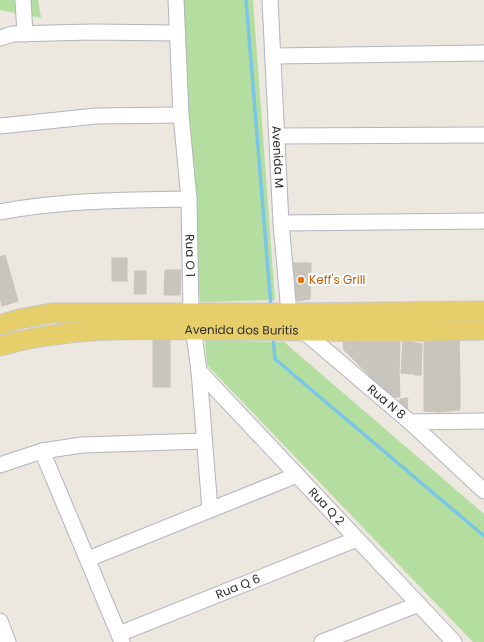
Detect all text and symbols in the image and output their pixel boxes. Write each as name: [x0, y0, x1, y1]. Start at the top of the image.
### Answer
street label: Avenida M: [268, 125, 288, 189]
street label: Rua O 1: [182, 234, 199, 277]
place label: Keff's Grill: [309, 271, 366, 288]
marker: Keff's Grill: [296, 275, 306, 285]
street label: Avenida dos Buritis: [185, 321, 299, 339]
street label: Rua N 8: [364, 380, 410, 423]
street label: Rua Q 2: [305, 484, 349, 529]
street label: Rua Q 6: [213, 570, 263, 603]

